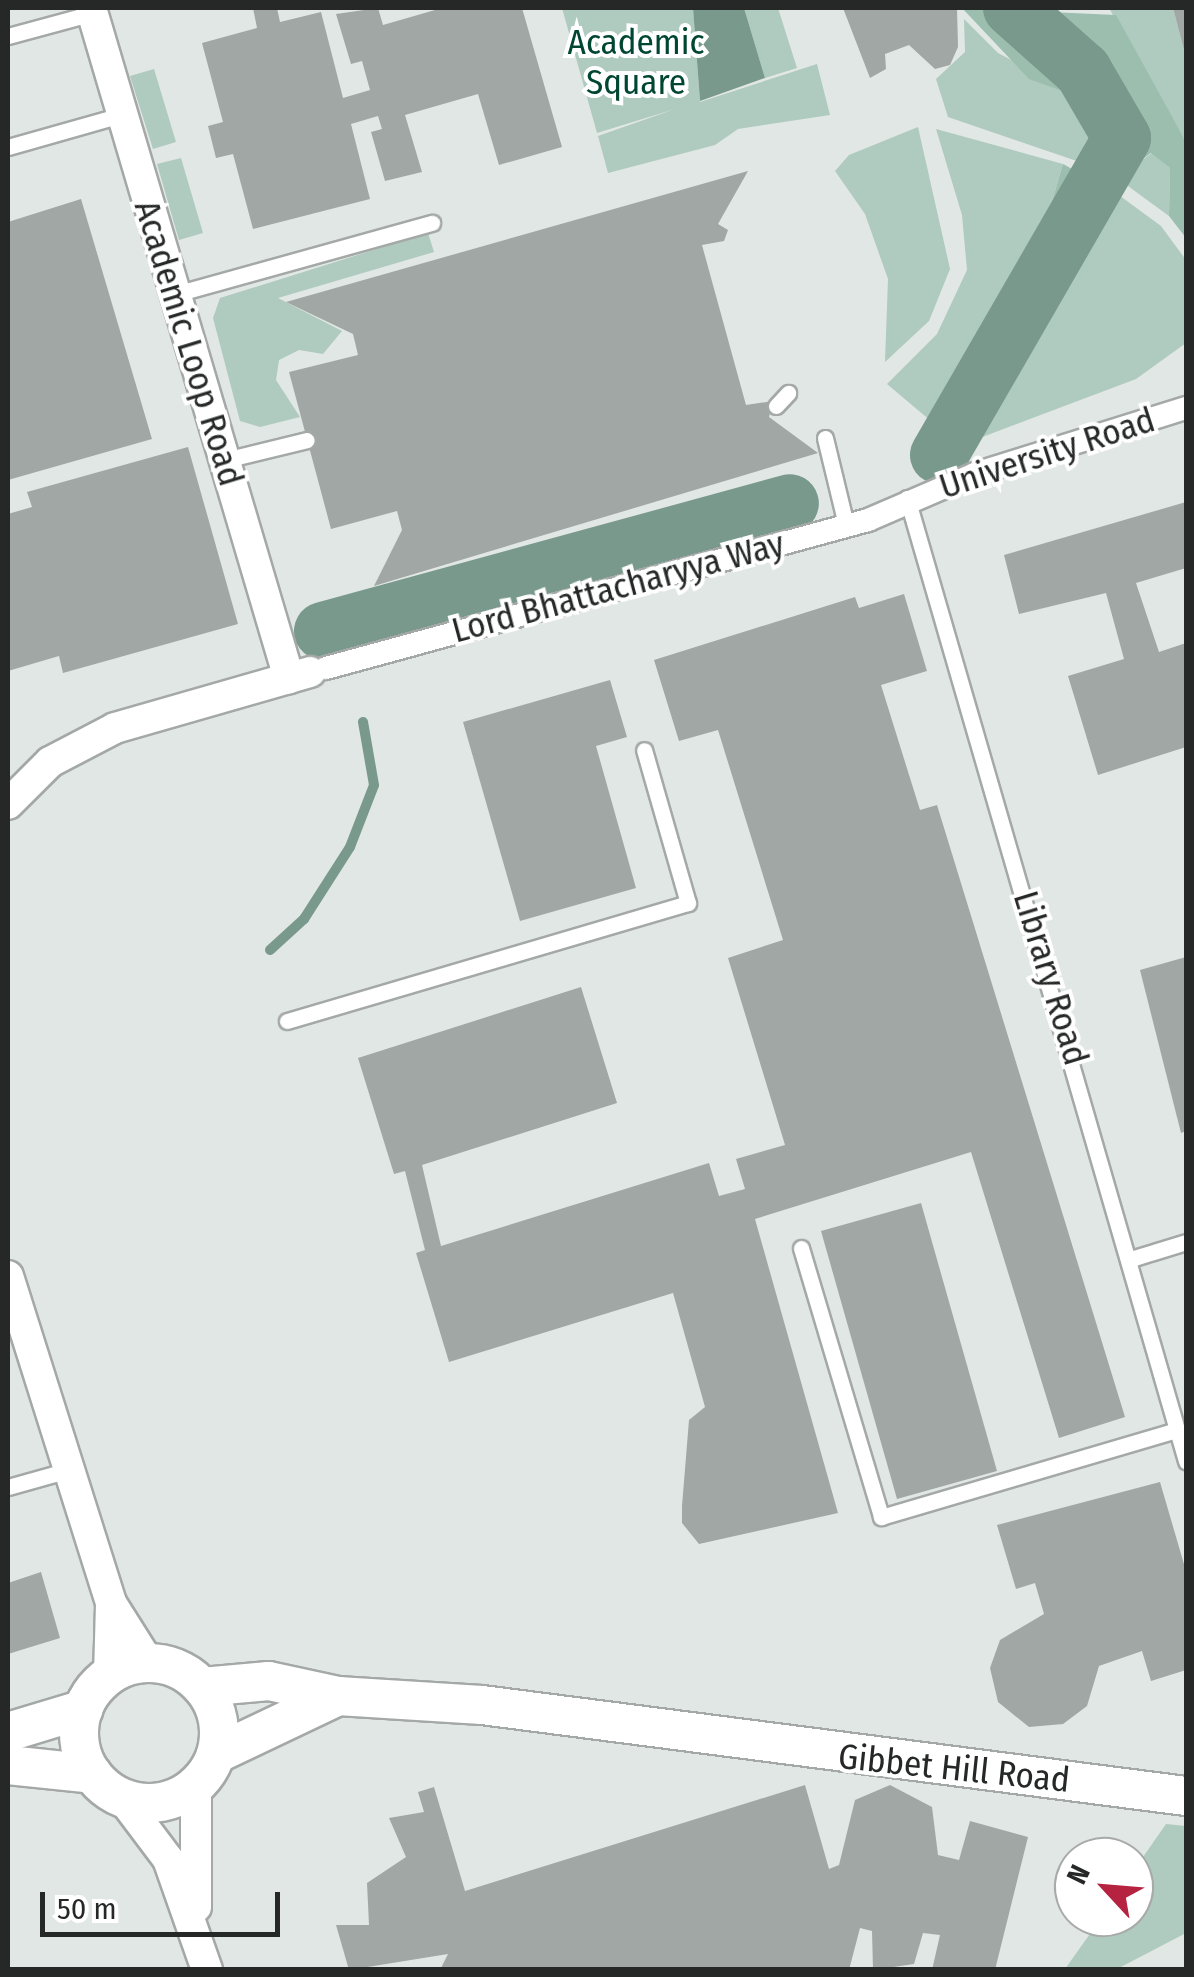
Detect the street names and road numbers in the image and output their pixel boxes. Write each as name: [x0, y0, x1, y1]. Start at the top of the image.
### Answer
street label: Academic Loop Road: [126, 195, 252, 491]
street label: University Road: [934, 398, 1160, 508]
street label: Lord Bhattacharyya Way: [447, 522, 789, 652]
street label: Library Road: [1005, 886, 1097, 1070]
street label: Gibbet Hill Road: [836, 1735, 1072, 1801]

